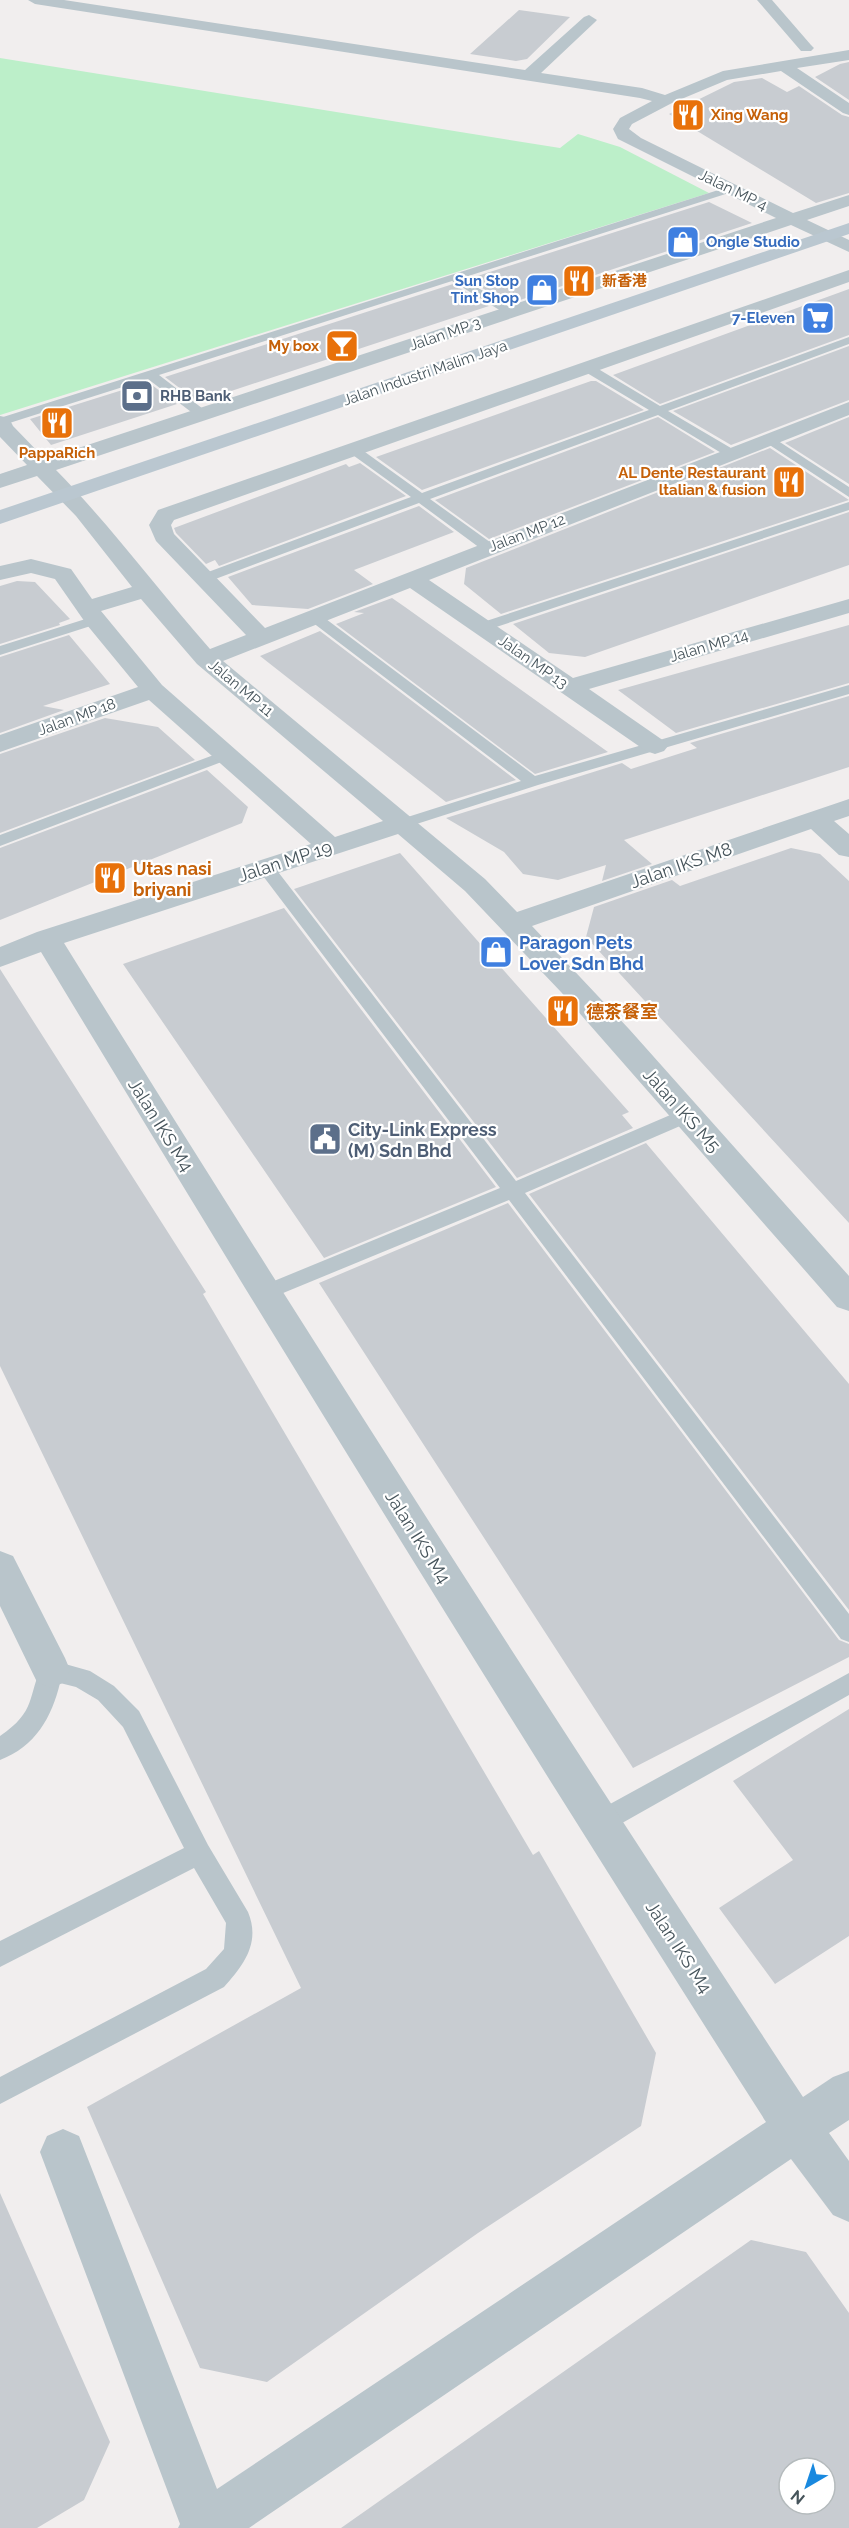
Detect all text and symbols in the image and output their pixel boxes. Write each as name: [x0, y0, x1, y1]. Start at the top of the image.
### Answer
restaurant icon: Xing Wang: [670, 97, 706, 133]
place label: Xing Wang: [710, 106, 788, 124]
street label: Jalan MP 4: [696, 166, 770, 214]
shop icon: Ongle Studio: [665, 224, 701, 260]
place label: Ongle Studio: [706, 233, 800, 251]
restaurant icon: 新香港: [561, 263, 597, 299]
place label: Sun Stop Tint Shop: [451, 272, 519, 307]
shop icon: Sun Stop Tint Shop: [524, 272, 560, 308]
place label: 新香港: [602, 272, 647, 290]
supermarket icon: 7-Eleven: [800, 300, 836, 336]
place label: 7-Eleven: [732, 309, 795, 327]
street label: Jalan MP 3: [407, 313, 483, 355]
bar icon: My box: [324, 328, 360, 364]
street label: Jalan Industri Malim Jaya: [341, 336, 509, 410]
place label: My box: [268, 337, 319, 355]
bank icon: RHB Bank: [119, 378, 155, 414]
place label: RHB Bank: [160, 387, 232, 405]
restaurant icon: PappaRich: [39, 405, 75, 441]
place label: PappaRich: [19, 444, 95, 462]
place label: AL Dente Restaurant ltalian & fusion: [618, 464, 766, 499]
restaurant icon: AL Dente Restaurant ltalian & fusion: [771, 464, 807, 500]
street label: Jalan MP 12: [486, 510, 568, 556]
street label: Jalan MP 14: [668, 626, 750, 666]
street label: Jalan MP 13: [495, 632, 571, 692]
street label: Jalan MP 11: [205, 656, 277, 721]
street label: Jalan MP 18: [36, 695, 118, 739]
street label: Jalan MP 19: [235, 836, 335, 886]
street label: Jalan IKS M8: [627, 838, 735, 892]
place label: Utas nasi briyani: [133, 858, 212, 900]
restaurant icon: Utas nasi briyani: [92, 860, 128, 896]
place label: Paragon Pets Lover Sdn Bhd: [519, 932, 644, 974]
shop icon: Paragon Pets Lover Sdn Bhd: [478, 934, 514, 970]
restaurant icon: 德茶餐室: [545, 993, 581, 1029]
place label: 德茶餐室: [586, 1001, 658, 1022]
street label: Jalan IKS M5: [639, 1064, 725, 1156]
street label: Jalan IKS M4: [124, 1075, 198, 1175]
place label: City-Link Express (M) Sdn Bhd: [348, 1119, 497, 1161]
public building icon: City-Link Express (M) Sdn Bhd: [307, 1121, 343, 1157]
street label: Jalan IKS M4: [381, 1487, 455, 1587]
street label: Jalan IKS M4: [642, 1897, 717, 1997]
north arrow: [777, 2456, 837, 2516]
text: N: [787, 2486, 809, 2508]

